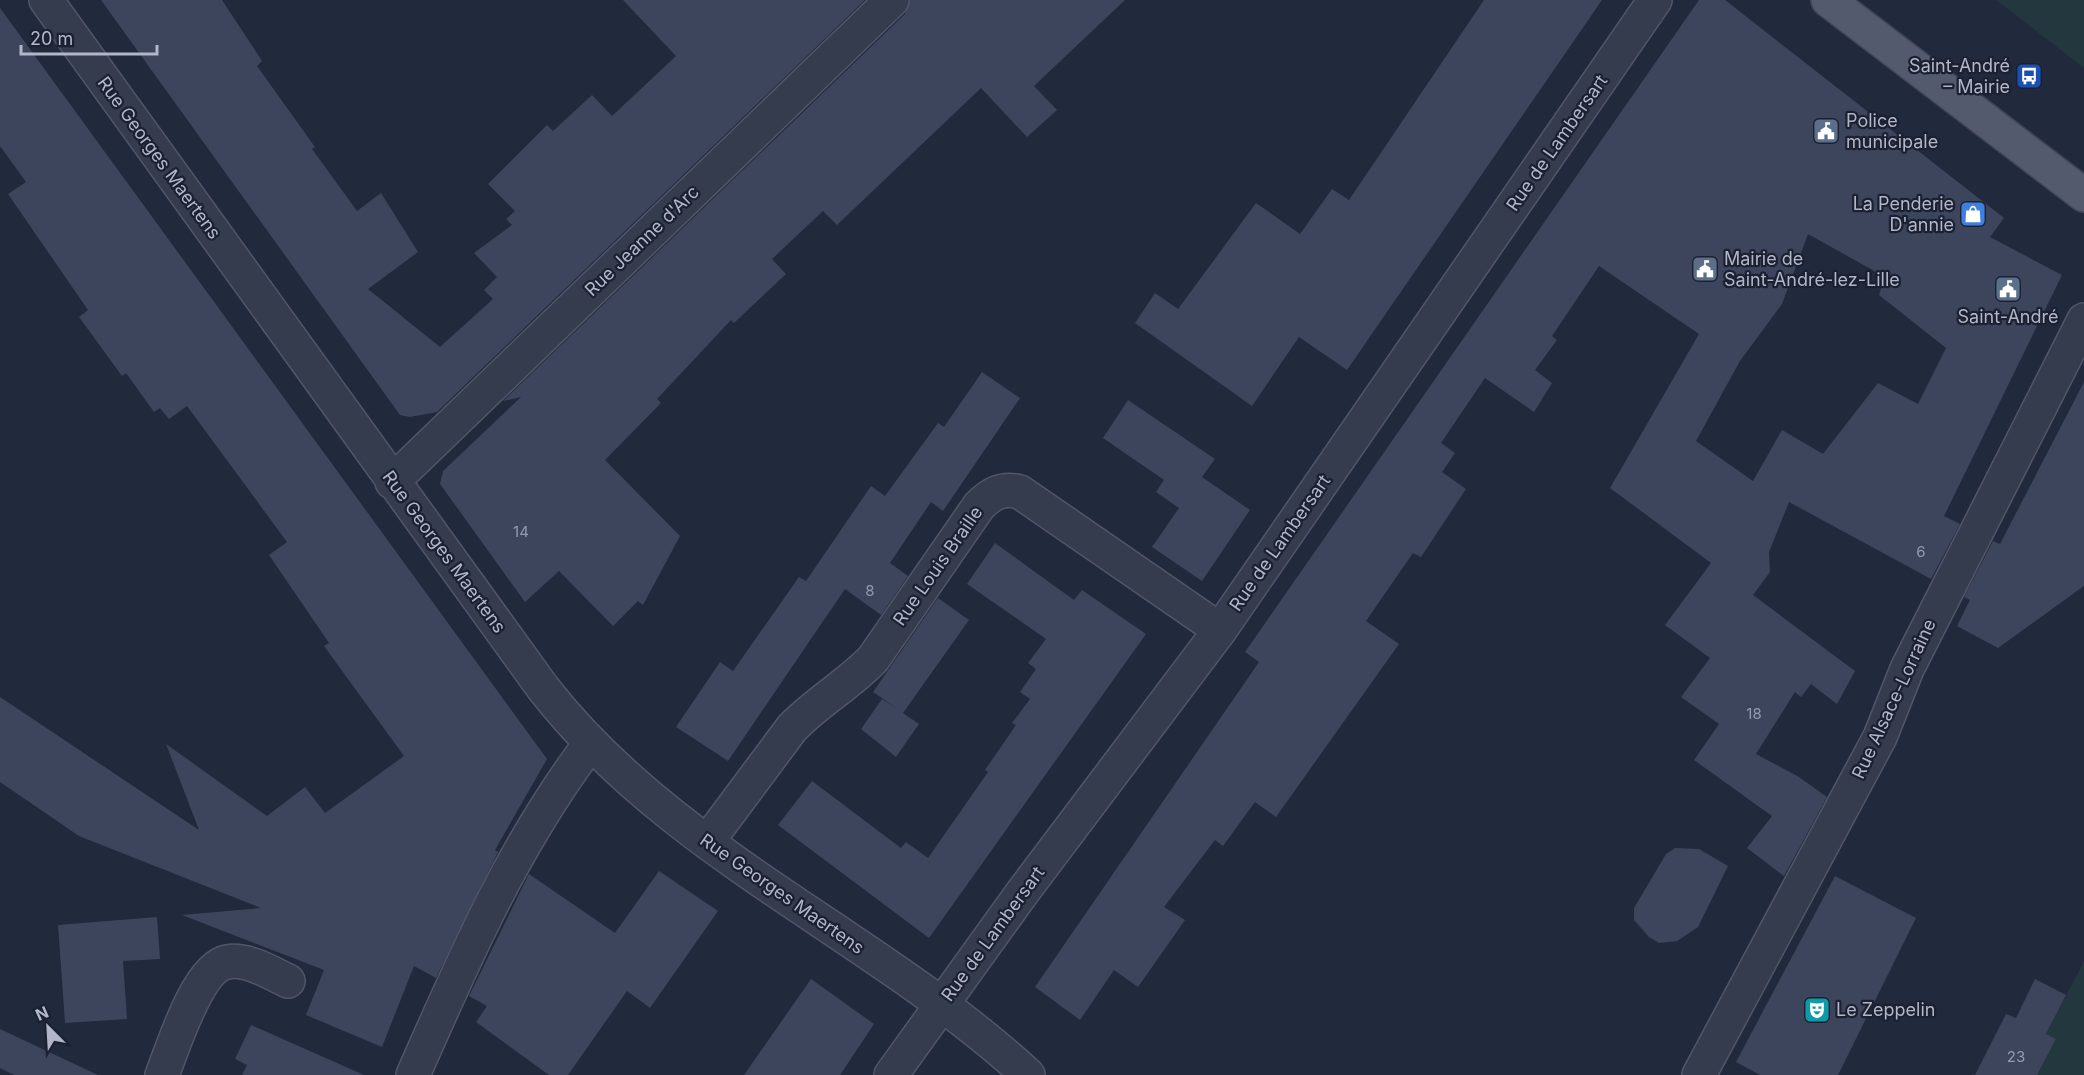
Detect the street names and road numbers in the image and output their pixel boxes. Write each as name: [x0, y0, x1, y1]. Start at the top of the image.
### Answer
street label: Rue de Lambersart: [1502, 71, 1612, 215]
street label: Rue Georges Maertens: [93, 73, 225, 243]
street label: Rue Jeanne d'Arc: [580, 181, 703, 300]
street label: Rue Georges Maertens: [378, 467, 510, 637]
street label: Rue de Lambersart: [1225, 471, 1335, 615]
street label: Rue Louis Braille: [889, 502, 987, 629]
street label: Rue Alsace-Lorraine: [1847, 616, 1940, 782]
street label: Rue Georges Maertens: [696, 829, 868, 958]
street label: Rue de Lambersart: [937, 862, 1049, 1005]

